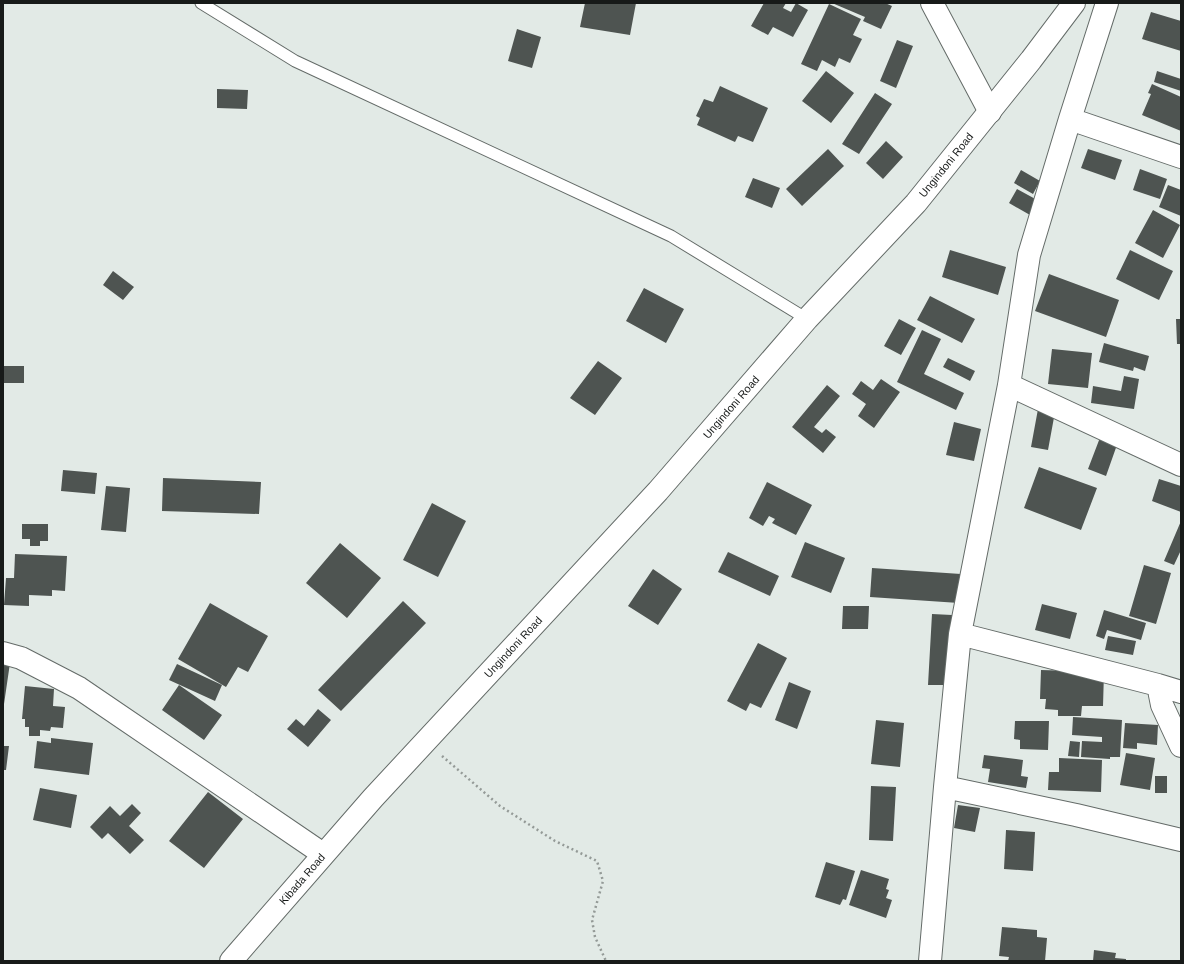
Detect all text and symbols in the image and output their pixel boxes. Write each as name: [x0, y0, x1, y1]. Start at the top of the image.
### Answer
street label: Ungindoni Road: [917, 131, 975, 199]
street label: Ungindoni Road: [701, 373, 761, 441]
street label: Ungindoni Road: [482, 614, 544, 680]
street label: Kibada Road: [277, 851, 327, 907]

